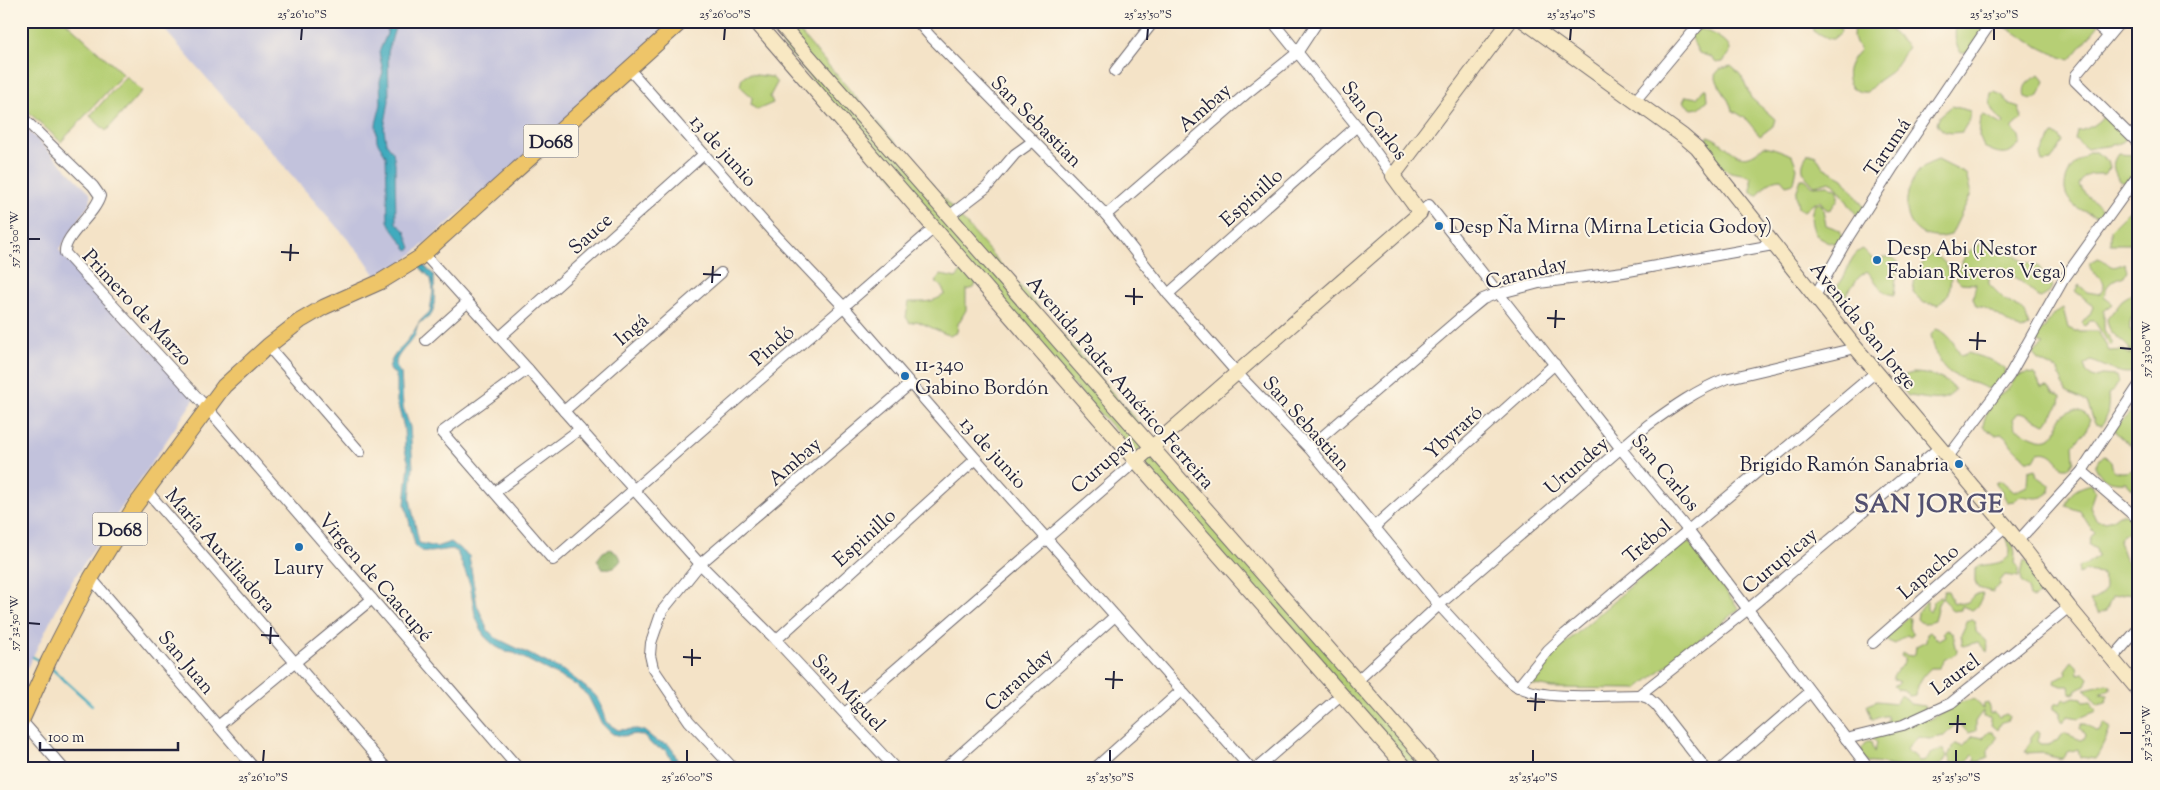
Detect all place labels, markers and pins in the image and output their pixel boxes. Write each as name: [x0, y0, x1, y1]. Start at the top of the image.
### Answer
place label: Desp Ña Mirna (Mirna Leticia Godoy): [1449, 213, 1772, 243]
marker: Desp Ña Mirna (Mirna Leticia Godoy): [1433, 220, 1445, 232]
place label: Desp Abi (Nestor Fabian Riveros Vega): [1887, 236, 2066, 288]
marker: Desp Abi (Nestor Fabian Riveros Vega): [1871, 254, 1883, 266]
place label: 11-340 Gabino Bordón: [915, 352, 1049, 404]
marker: 11-340 Gabino Bordón: [899, 370, 911, 382]
place label: Brigido Ramón Sanabria: [1739, 452, 1949, 481]
marker: Brigido Ramón Sanabria: [1953, 458, 1965, 470]
marker: Laury: [293, 541, 305, 553]
place label: Laury: [274, 555, 324, 584]

